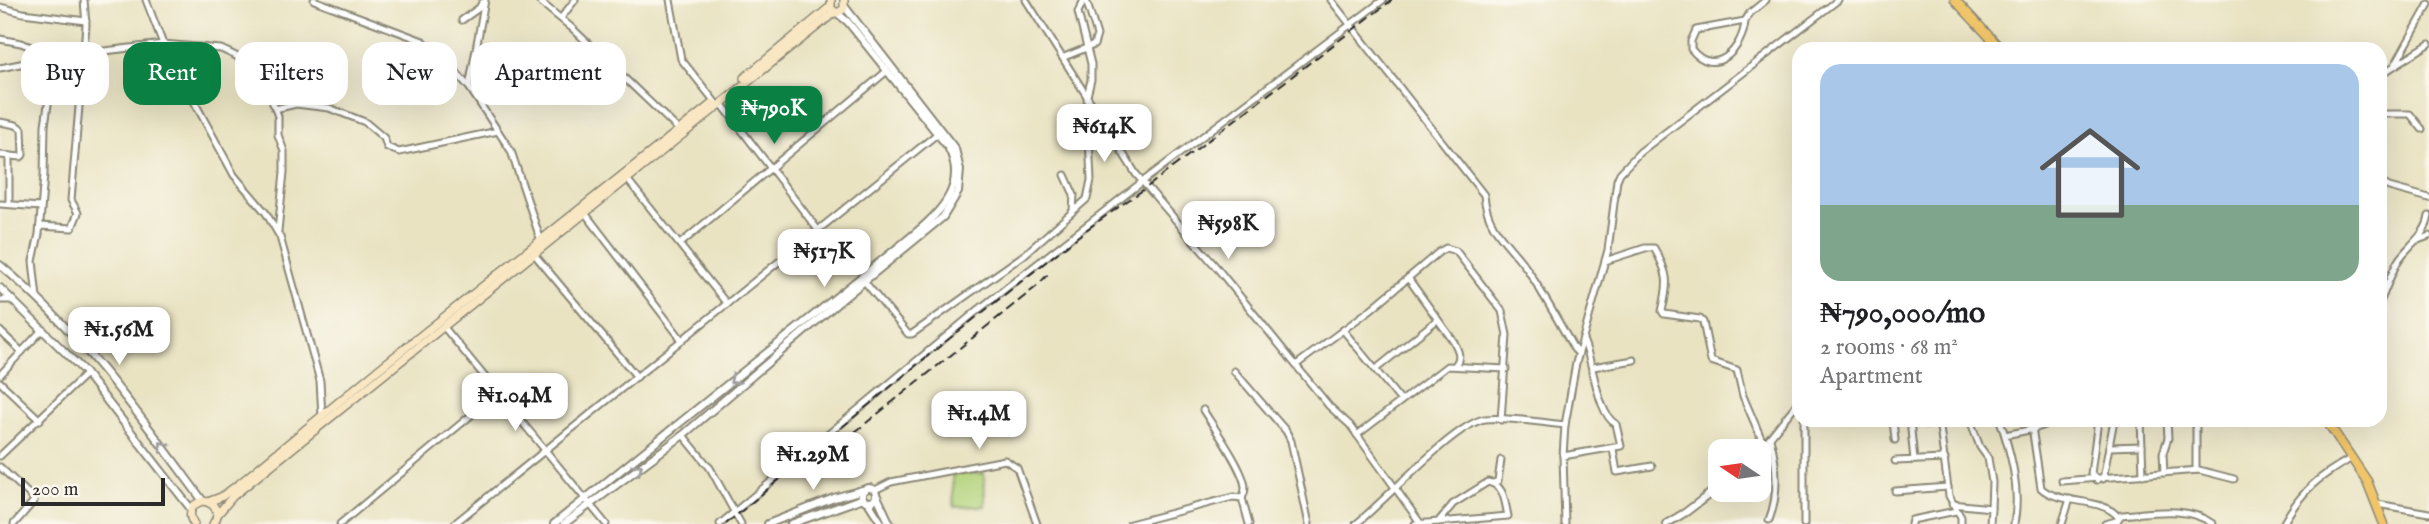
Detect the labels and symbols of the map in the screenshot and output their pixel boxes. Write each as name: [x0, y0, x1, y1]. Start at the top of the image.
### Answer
pin: ₦790K: [725, 86, 823, 146]
pin: ₦614K: [1055, 104, 1153, 164]
pin: ₦598K: [1179, 202, 1277, 261]
pin: ₦517K: [775, 230, 873, 289]
pin: ₦1.56M: [62, 308, 176, 367]
one-way arrow: [730, 372, 743, 384]
pin: ₦1.04M: [458, 374, 572, 433]
pin: ₦1.4M: [930, 392, 1028, 451]
pin: ₦1.29M: [756, 433, 870, 492]
north arrow: [1708, 439, 1771, 502]
one-way arrow: [158, 441, 171, 454]
one-way arrow: [630, 464, 643, 476]
scale bar: [21, 475, 164, 507]

